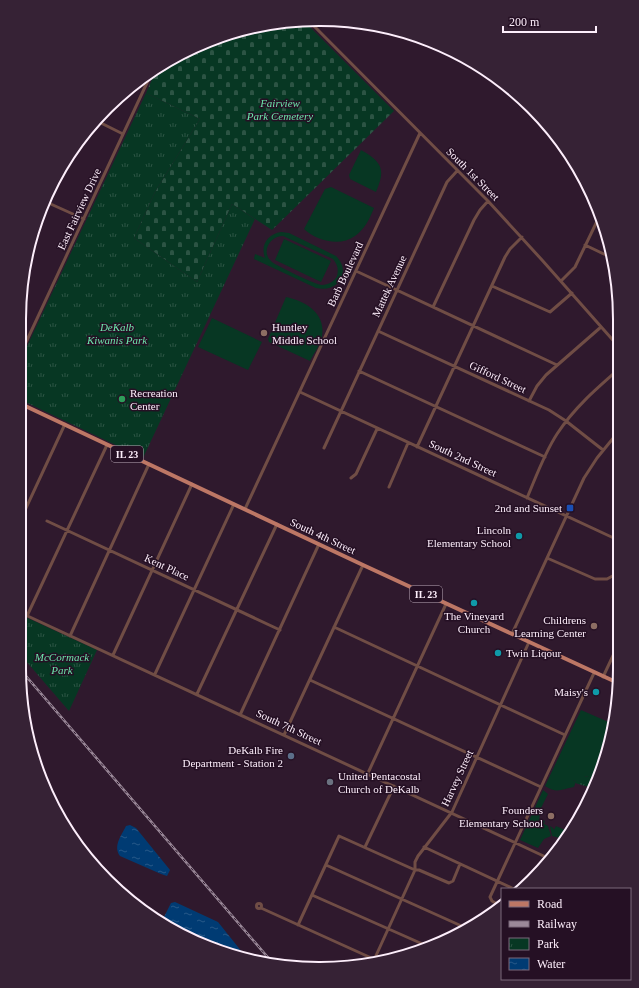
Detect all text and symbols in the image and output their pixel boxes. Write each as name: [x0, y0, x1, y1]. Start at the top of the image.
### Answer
scale bar: [503, 8, 596, 34]
text: 200 m: [509, 15, 540, 29]
park label: Fairview Park Cemetery: [246, 97, 313, 122]
street label: South 1st Street: [444, 145, 502, 203]
street label: East Fairview Drive: [55, 166, 103, 252]
street label: Barb Boulevard: [325, 239, 365, 308]
street label: Mattek Avenue: [369, 253, 409, 319]
park label: DeKalb Kiwanis Park: [86, 321, 148, 346]
place label: Huntley Middle School: [272, 321, 337, 346]
marker: Huntley Middle School: [259, 328, 269, 338]
street label: Gifford Street: [468, 359, 528, 395]
place label: Recreation Center: [130, 387, 178, 412]
marker: Recreation Center: [117, 394, 127, 404]
street label: South 2nd Street: [427, 437, 499, 479]
road number: IL 23: [111, 446, 143, 462]
place label: 2nd and Sunset: [495, 502, 562, 514]
marker: 2nd and Sunset: [565, 503, 575, 513]
street label: South 4th Street: [288, 516, 358, 556]
place label: Lincoln Elementary School: [427, 524, 511, 549]
marker: Lincoln Elementary School: [514, 531, 524, 541]
street label: Kent Place: [143, 551, 191, 583]
road number: IL 23: [410, 586, 442, 602]
marker: The Vineyard Church: [469, 598, 479, 608]
place label: The Vineyard Church: [444, 610, 504, 635]
place label: Childrens Learning Center: [514, 614, 586, 639]
marker: Childrens Learning Center: [589, 621, 599, 631]
place label: Twin Liqour: [506, 647, 561, 659]
marker: Twin Liqour: [493, 648, 503, 658]
park label: McCormack Park: [34, 651, 90, 676]
place label: Maisy's: [554, 686, 588, 698]
marker: Maisy's: [591, 687, 601, 697]
street label: South 7th Street: [254, 707, 324, 747]
place label: DeKalb Fire Department - Station 2: [182, 744, 283, 769]
street label: Harvey Street: [439, 748, 475, 808]
marker: DeKalb Fire Department - Station 2: [286, 751, 296, 761]
place label: United Pentacostal Church of DeKalb: [338, 770, 421, 795]
marker: United Pentacostal Church of DeKalb: [325, 777, 335, 787]
place label: Founders Elementary School: [459, 804, 543, 829]
marker: Founders Elementary School: [546, 811, 556, 821]
legend: [501, 888, 631, 980]
text: Road: [537, 897, 562, 911]
text: Railway: [537, 917, 577, 931]
text: Park: [537, 937, 559, 951]
text: Water: [537, 957, 565, 971]

